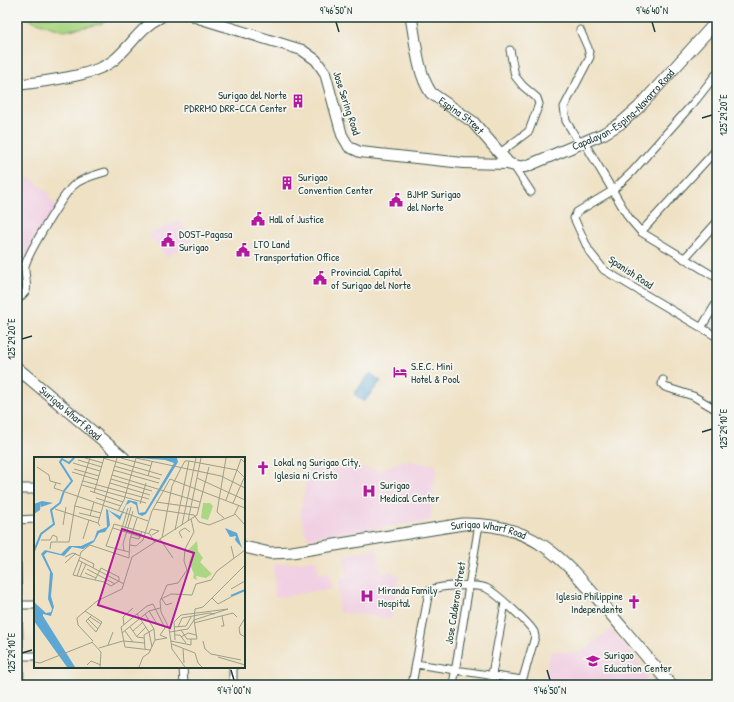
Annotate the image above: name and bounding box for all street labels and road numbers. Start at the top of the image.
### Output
street label: Capalayan-Espina-Navarro Road [570,65,678,153]
street label: Jose Sering Road [330,69,364,137]
street label: Espina Street [436,93,487,137]
street label: Spanish Road [606,252,657,292]
street label: Surigao Wharf Road [37,383,105,444]
street label: Surigao Wharf Road [450,517,529,543]
street label: Jose Calderon Street [442,561,468,645]

